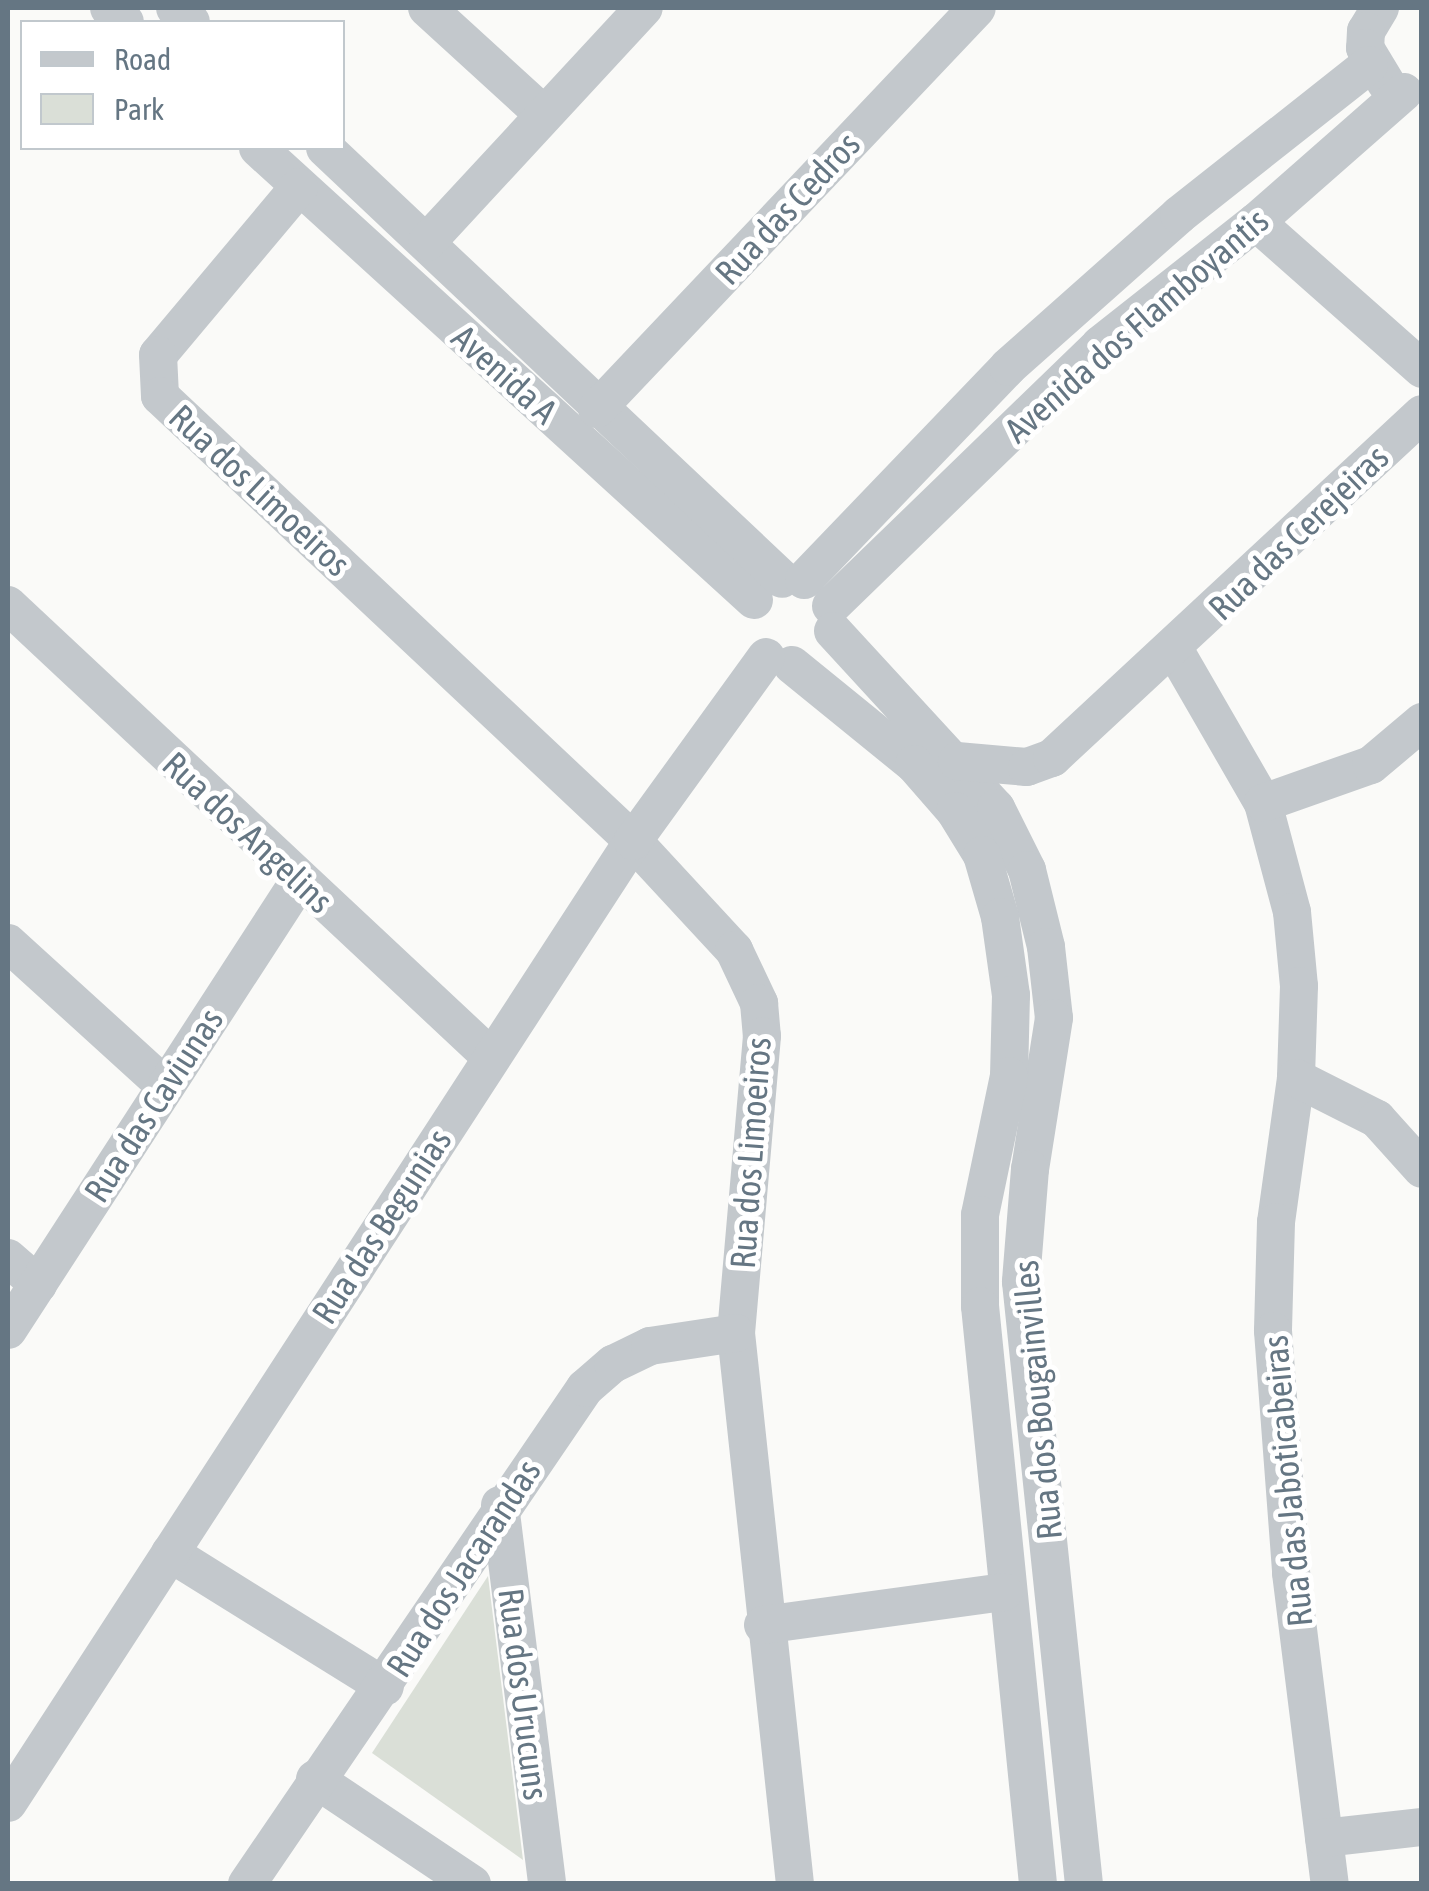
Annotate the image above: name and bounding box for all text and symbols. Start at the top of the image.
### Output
legend [20,20,345,150]
text: Road [114,42,171,76]
text: Park [114,92,164,126]
street label: Rua das Cedros [706,123,868,293]
street label: Avenida dos Flamboyantis [996,199,1276,451]
street label: Avenida A [444,316,566,432]
street label: Rua dos Limoeiros [161,396,359,584]
street label: Rua das Cerejeiras [1199,436,1397,628]
street label: Rua dos Angelins [154,743,342,921]
street label: Rua das Caviunas [75,1000,231,1210]
street label: Rua dos Limoeiros [721,1036,779,1270]
street label: Rua das Begunias [303,1121,459,1331]
street label: Rua dos Bougainvilles [1004,1259,1070,1541]
street label: Rua das Jaboticabeiras [1253,1334,1321,1628]
street label: Rua dos Jacarandas [377,1452,549,1684]
street label: Rua dos Urucuns [490,1586,558,1802]

